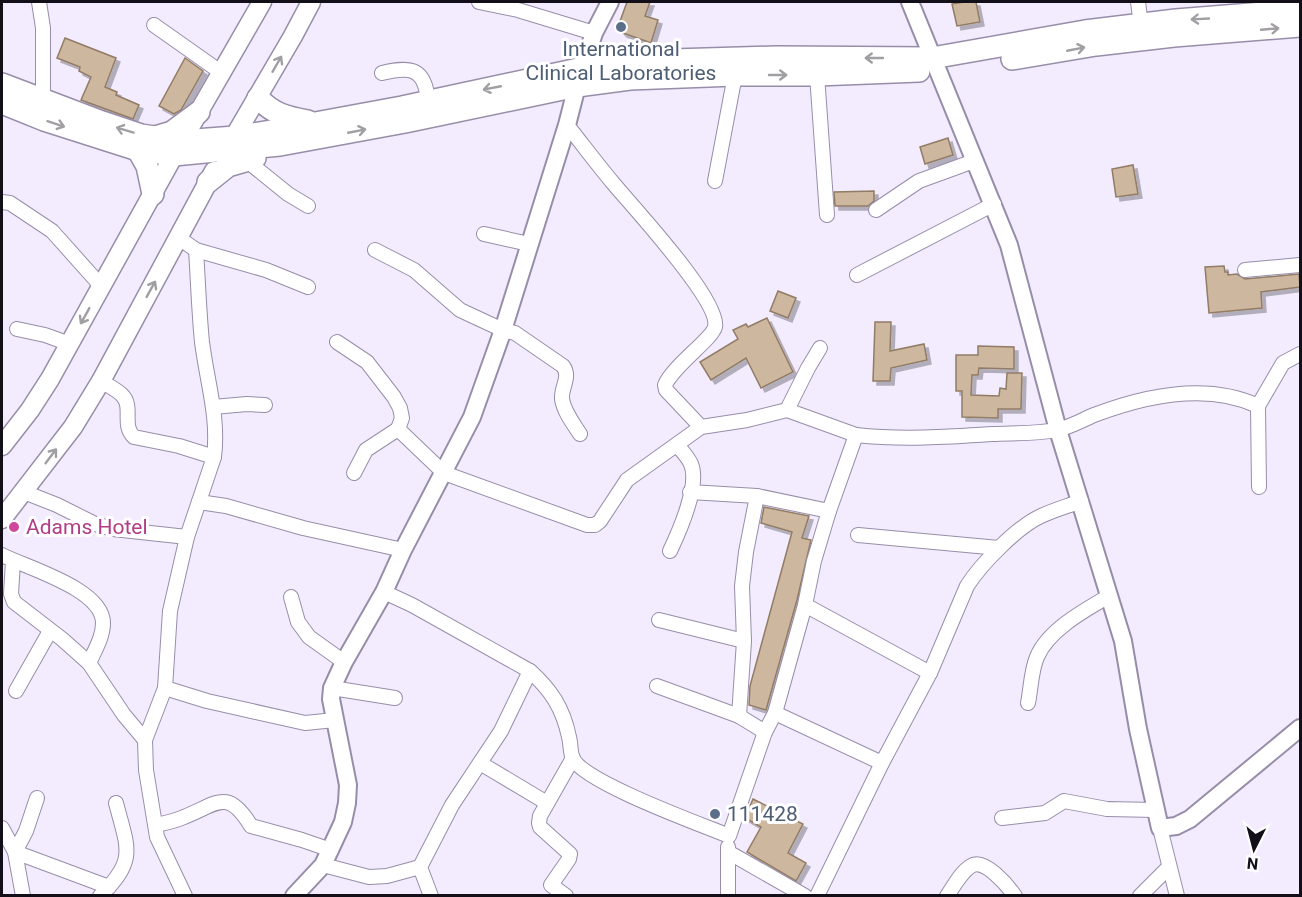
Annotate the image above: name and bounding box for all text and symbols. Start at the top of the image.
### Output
one-way arrow [1191,13,1211,24]
marker: International Clinical Laboratories [614,20,628,34]
one-way arrow [1259,23,1279,34]
place label: International Clinical Laboratories [526,37,716,85]
one-way arrow [1066,43,1085,54]
one-way arrow [864,52,884,63]
one-way arrow [272,56,283,74]
one-way arrow [767,69,787,81]
one-way arrow [483,83,503,94]
one-way arrow [46,119,65,130]
one-way arrow [116,123,135,134]
one-way arrow [347,125,366,136]
one-way arrow [146,281,157,299]
one-way arrow [79,307,91,324]
one-way arrow [44,449,57,465]
place label: Adams Hotel [26,515,148,539]
marker: Adams Hotel [7,520,21,534]
place label: 111428 [727,802,798,826]
marker: 111428 [708,807,722,821]
north arrow [1224,819,1284,879]
text: N [1246,853,1259,873]

